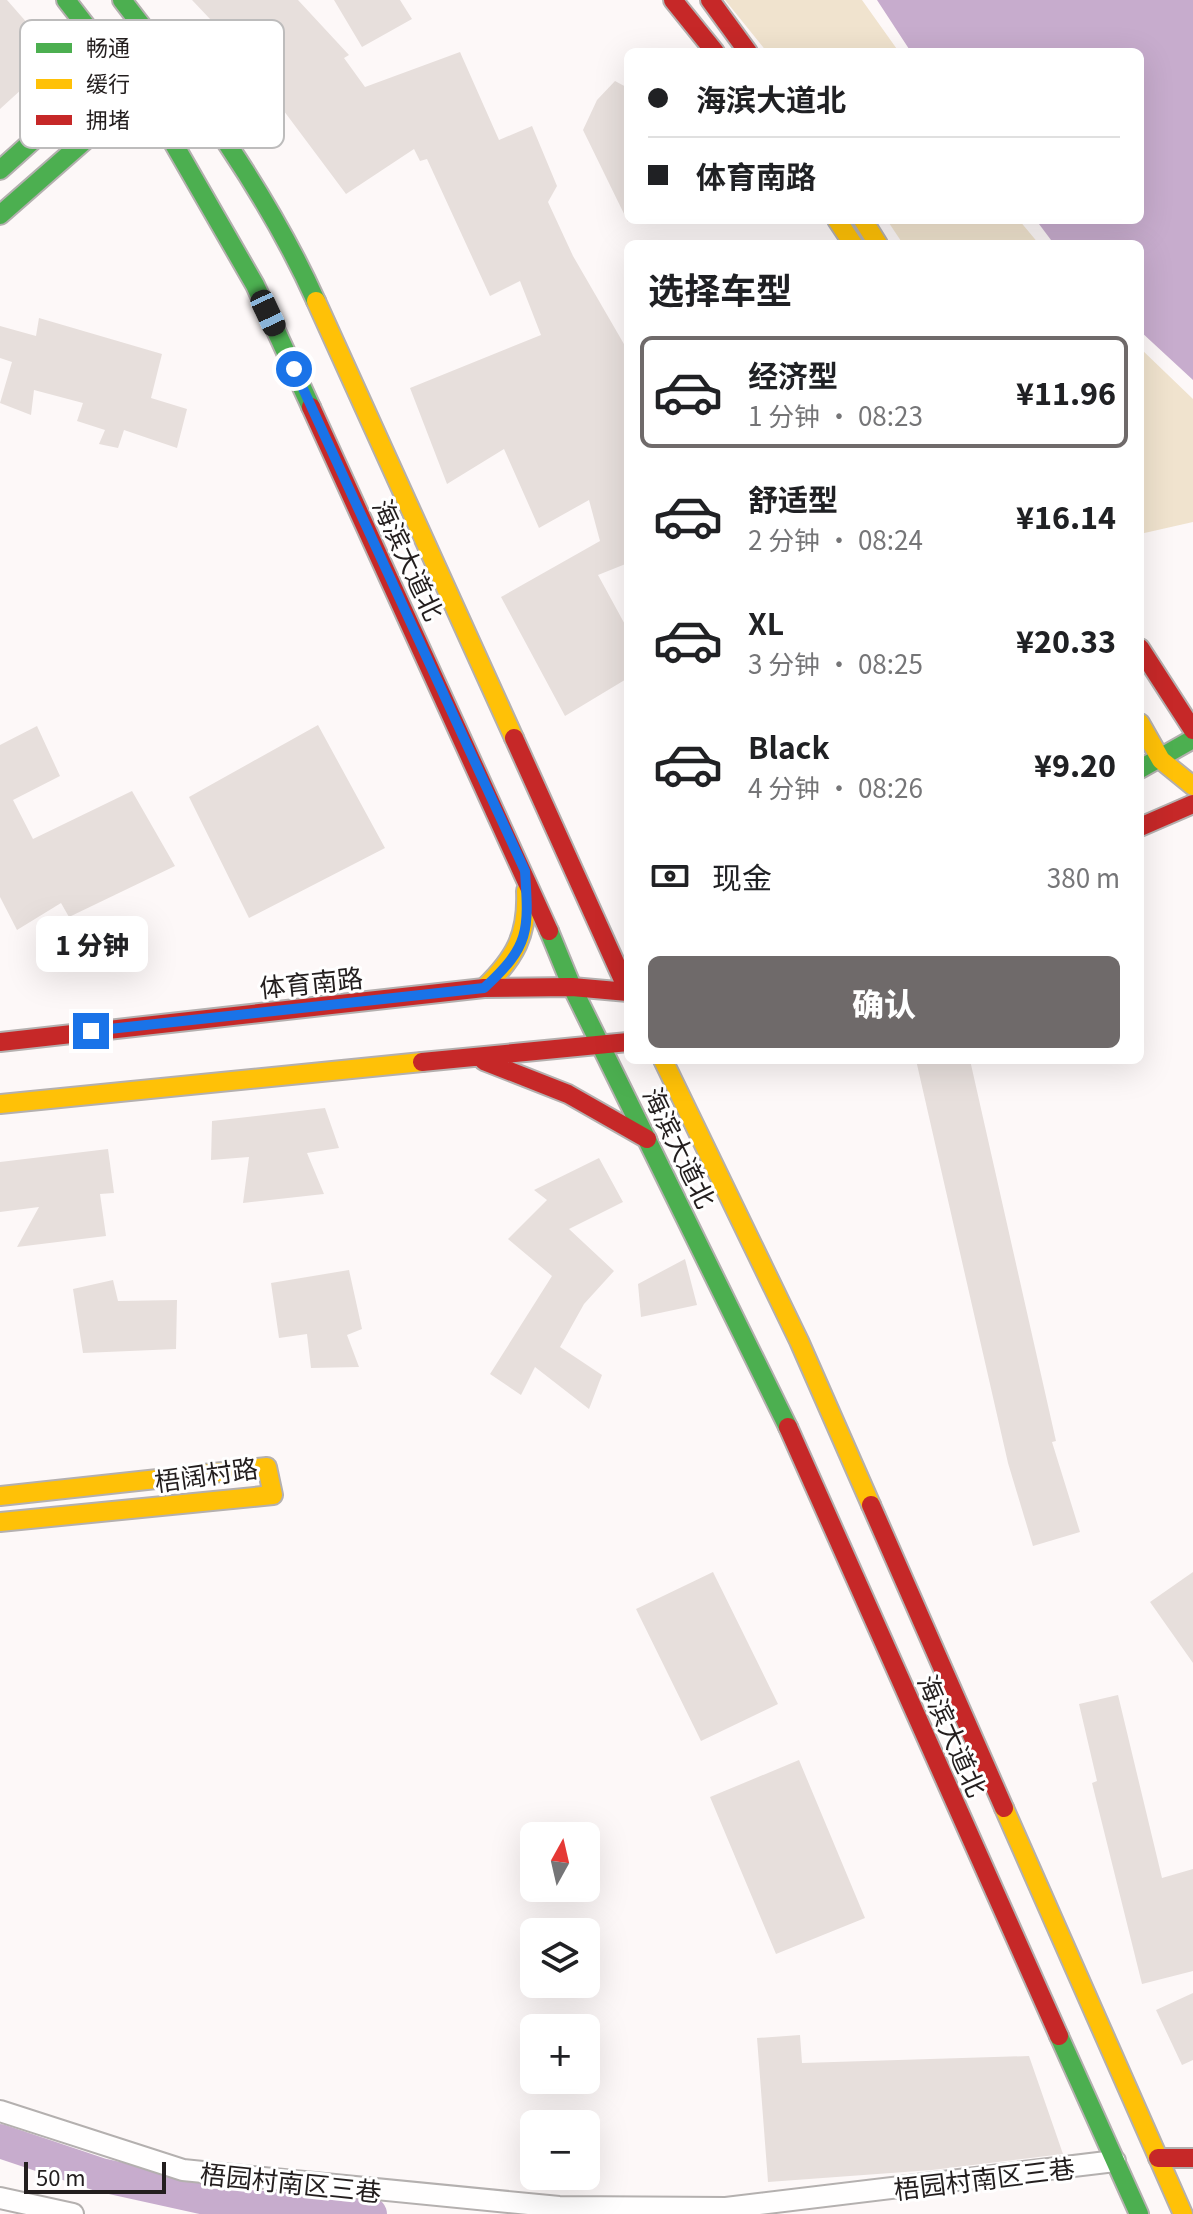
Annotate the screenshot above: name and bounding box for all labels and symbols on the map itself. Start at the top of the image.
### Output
legend [20,20,284,148]
text: 畅通 [86,30,130,62]
text: 缓行 [86,66,130,98]
text: 拥堵 [86,102,130,134]
car [247,286,289,340]
route start [276,351,312,387]
street label: 海滨大道北 [366,492,454,626]
callout: 1 分钟 [35,915,147,971]
street label: 体育南路 [257,957,365,1005]
route end [73,1013,109,1049]
street label: 海滨大道北 [636,1080,726,1214]
street label: 梧阔村路 [152,1447,260,1499]
street label: 海滨大道北 [911,1668,997,1802]
north arrow [520,1822,600,1902]
street label: 梧园村南区三巷 [891,2148,1077,2206]
street label: 梧园村南区三巷 [199,2153,383,2209]
scale bar [24,2158,166,2194]

